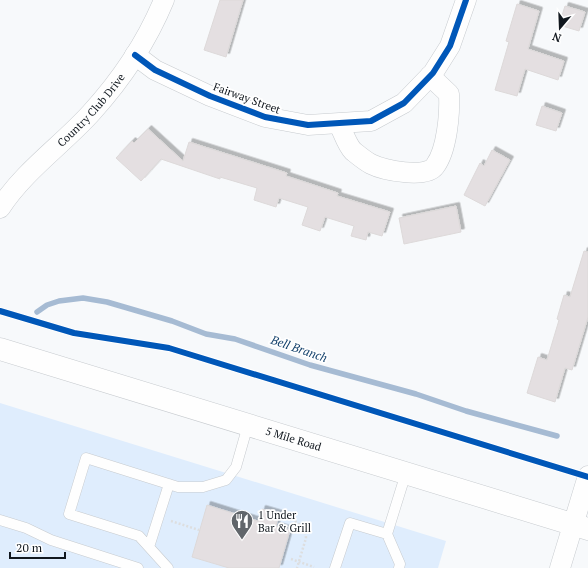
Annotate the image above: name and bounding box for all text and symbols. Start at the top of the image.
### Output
north arrow [540,8,580,48]
text: N [550,29,563,45]
street label: Country Club Drive [54,70,128,150]
street label: Fairway Street [212,79,282,117]
water label: Bell Branch [268,332,329,365]
street label: 5 Mile Road [264,424,323,454]
restaurant icon: 1 Under Bar & Grill [229,508,255,541]
place label: 1 Under Bar & Grill [258,508,311,535]
scale bar [10,534,65,560]
text: 20 m [16,540,43,555]

